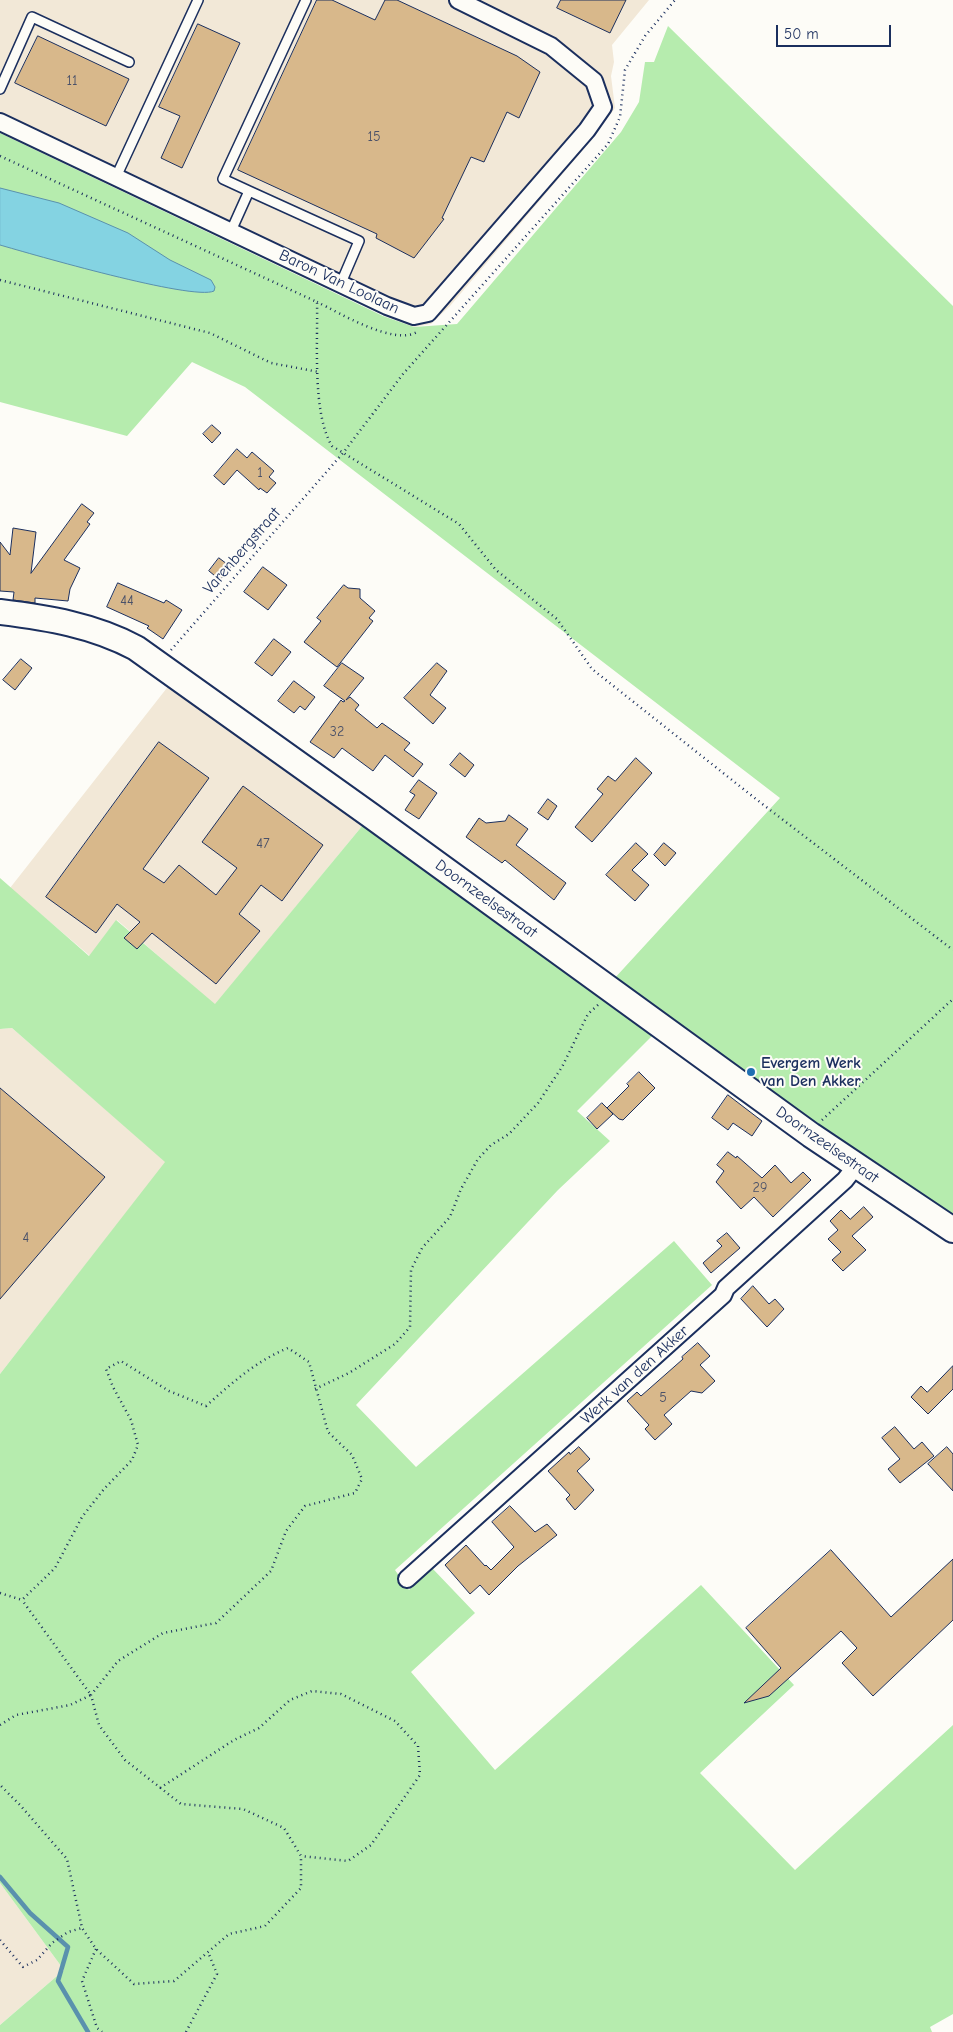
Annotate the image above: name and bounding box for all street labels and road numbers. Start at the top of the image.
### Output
street label: Baron Van Loolaan [276,246,402,318]
street label: Varenbergstraat [199,504,285,598]
street label: Doornzeelsestraat [431,856,541,942]
street label: Doornzeelsestraat [772,1102,882,1188]
street label: Werk van den Akker [577,1322,693,1428]

